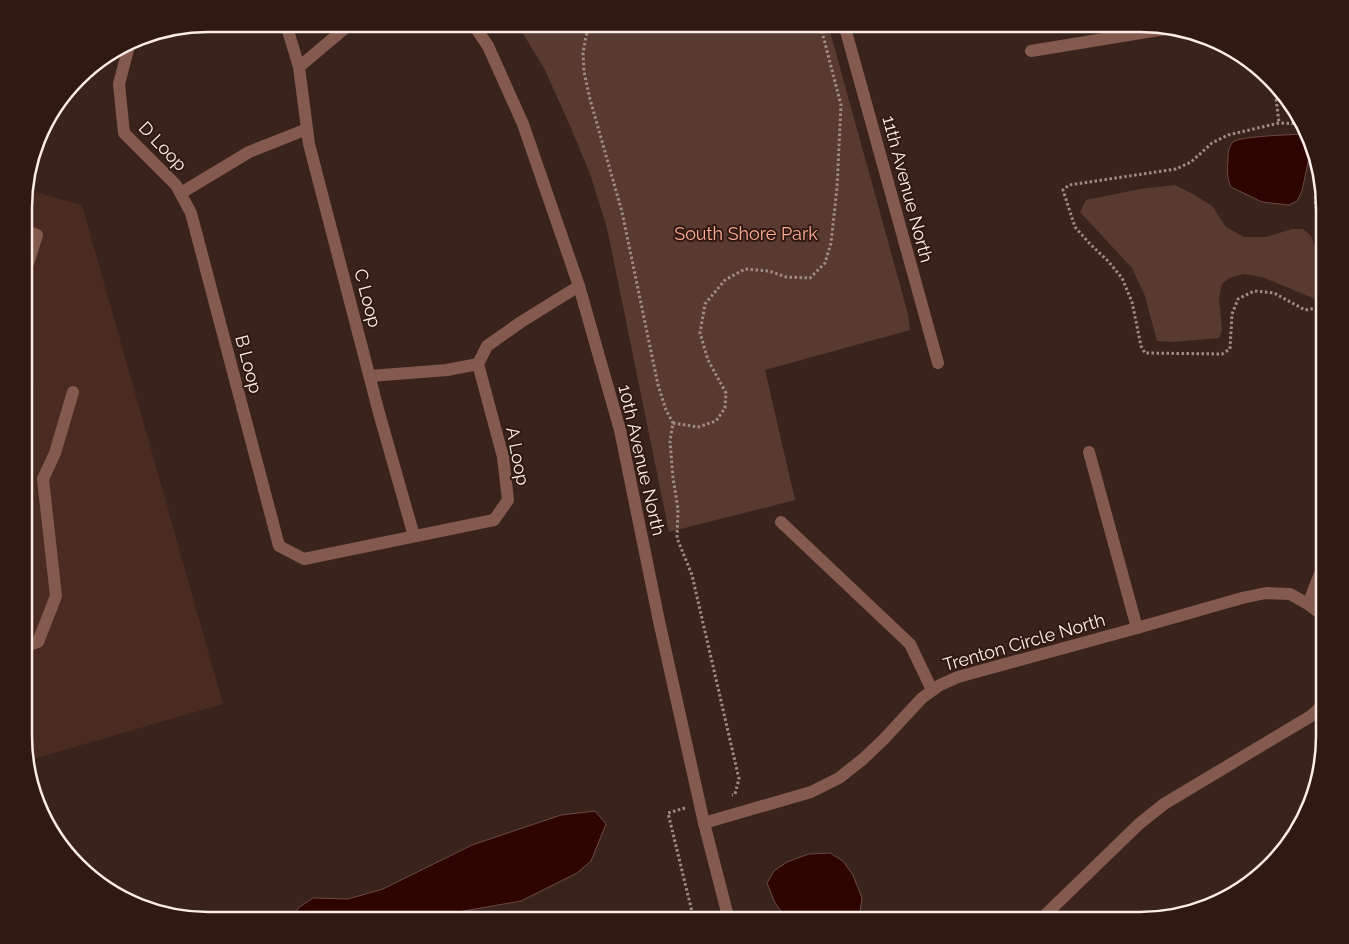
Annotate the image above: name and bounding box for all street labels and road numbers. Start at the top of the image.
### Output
street label: 11th Avenue North [878,113,938,265]
street label: D Loop [135,117,191,175]
street label: C Loop [350,266,386,330]
street label: B Loop [231,333,267,395]
street label: 10th Avenue North [614,382,670,538]
street label: A Loop [502,425,534,487]
street label: Trenton Circle North [941,609,1107,675]

